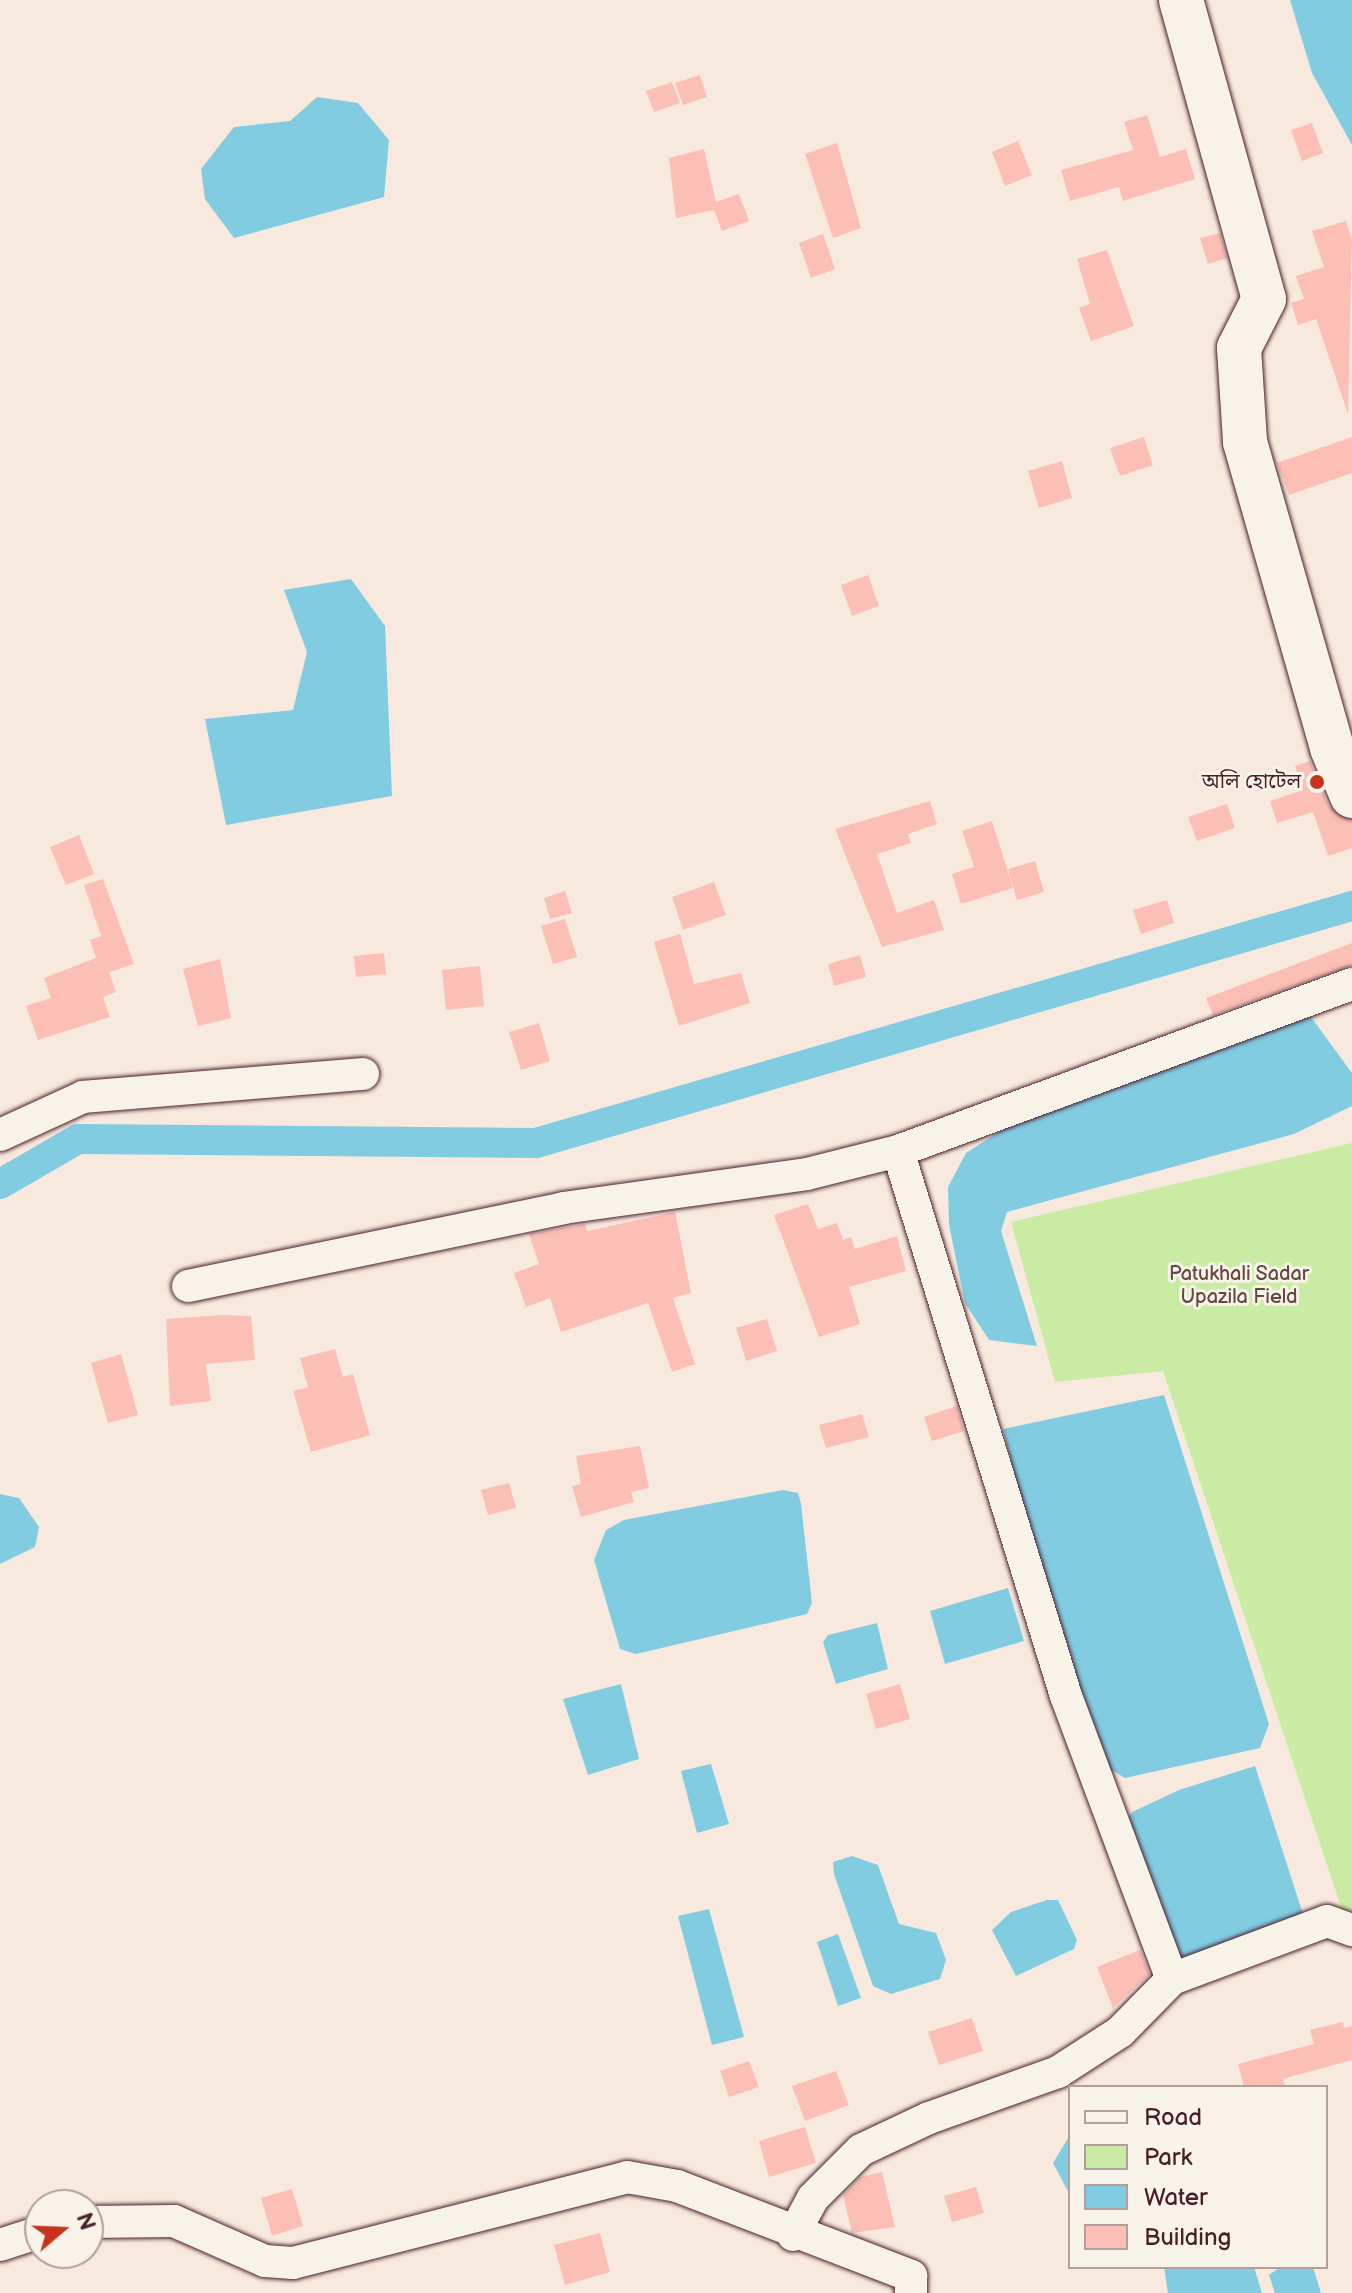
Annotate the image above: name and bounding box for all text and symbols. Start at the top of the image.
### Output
place label: অলি হোটেল [1202,770,1301,794]
marker: অলি হোটেল [1308,773,1326,791]
park label: Patukhali Sadar Upazila Field [1169,1262,1309,1309]
legend [1068,2085,1328,2269]
text: Road [1144,2103,1202,2132]
text: Park [1144,2143,1192,2172]
text: Water [1144,2183,1208,2212]
north arrow [24,2189,104,2269]
text: N [70,2209,101,2234]
text: Building [1144,2223,1231,2252]

